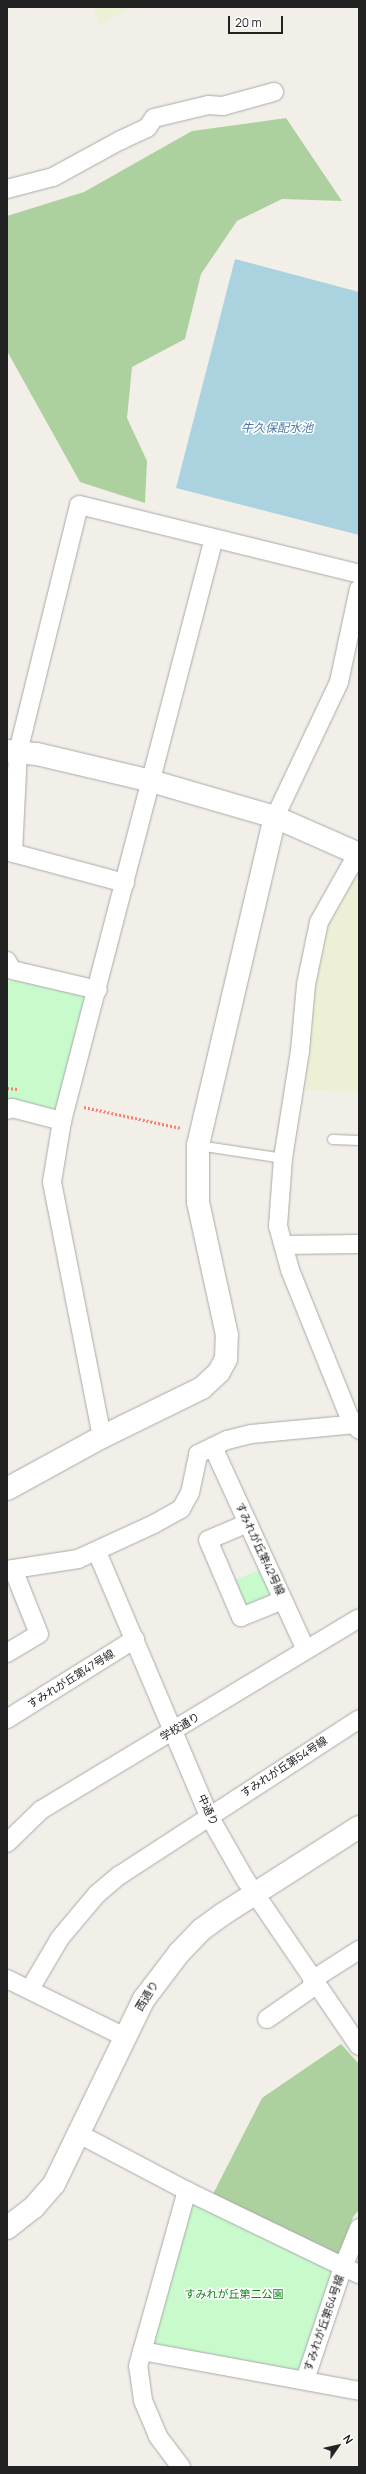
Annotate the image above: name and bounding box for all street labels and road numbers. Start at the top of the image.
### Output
street label: すみれが丘第42号線 [233,1501,287,1597]
street label: すみれが丘第47号線 [25,1647,117,1711]
street label: 学校通り [158,1710,202,1744]
street label: すみれが丘第54号線 [238,1734,330,1800]
street label: 中通り [195,1792,221,1828]
street label: 西通り [133,1978,161,2014]
street label: すみれが丘第64号線 [301,2273,347,2373]

